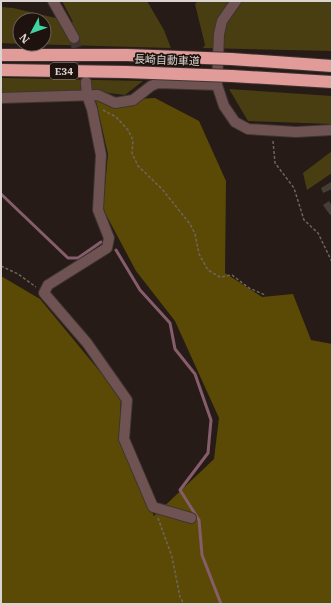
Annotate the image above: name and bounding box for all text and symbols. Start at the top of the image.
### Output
north arrow [12,12,52,52]
text: N [16,30,33,46]
street label: 長崎自動車道 [134,52,200,68]
road number: E34 [50,63,78,79]

